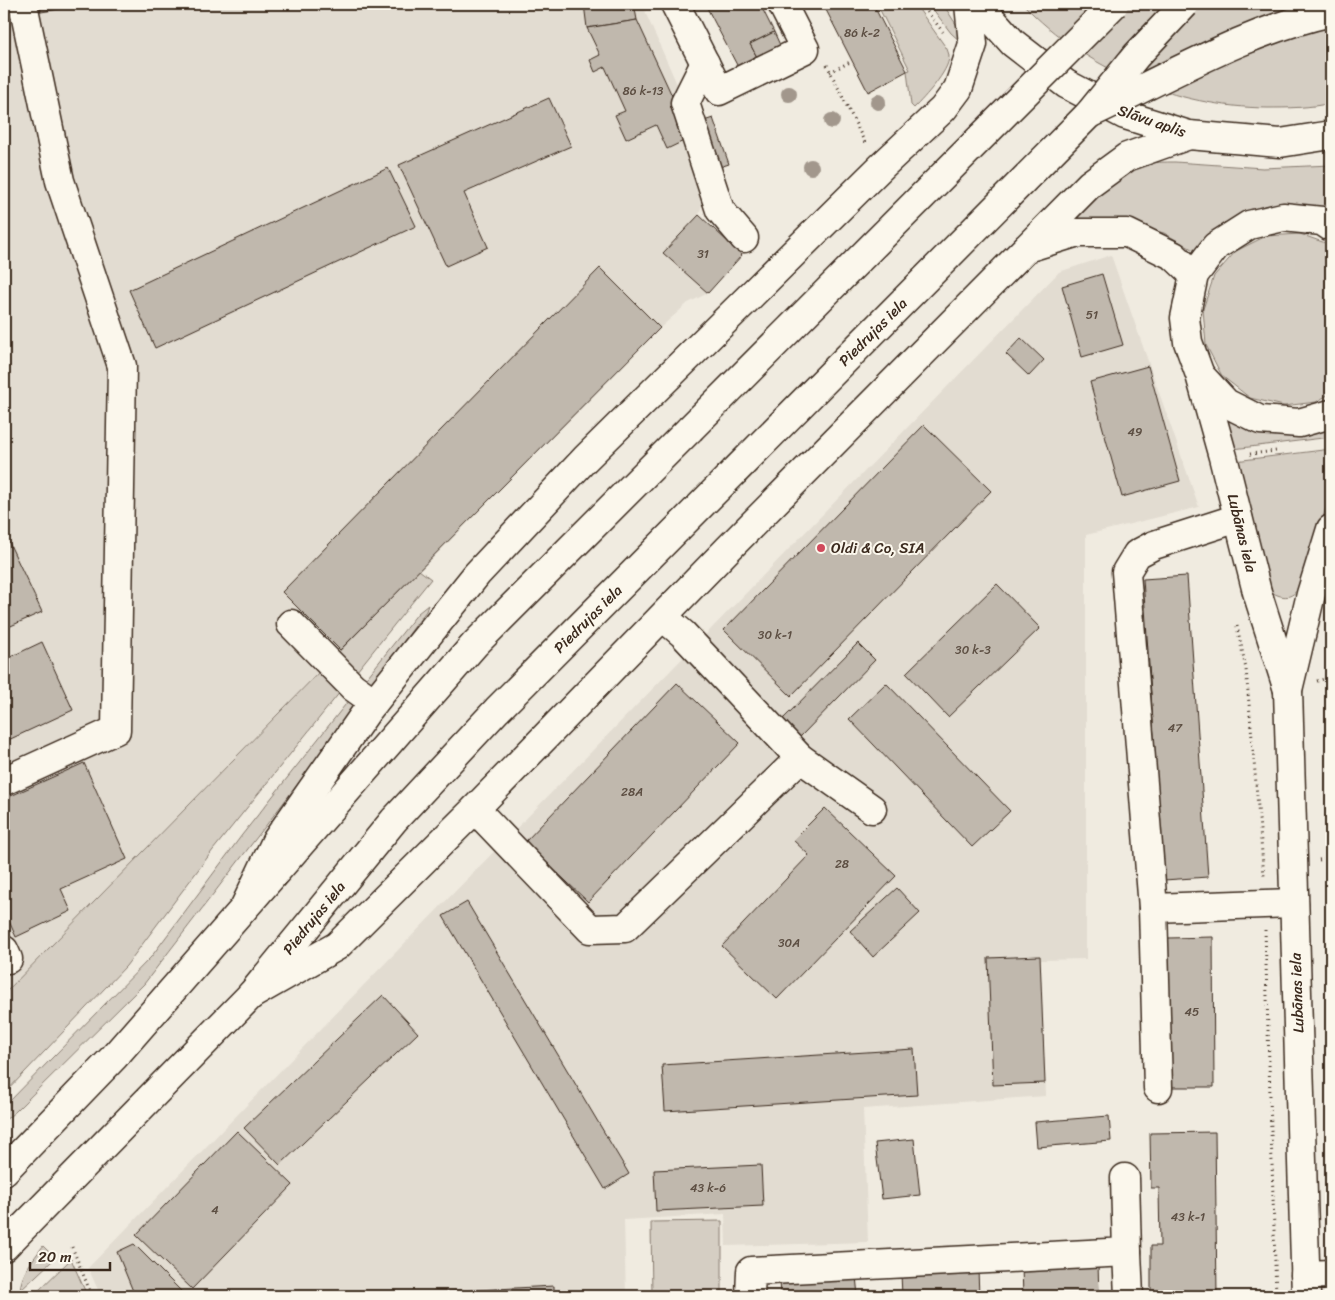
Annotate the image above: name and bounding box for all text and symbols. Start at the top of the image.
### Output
house number: 86 k-2 [844,22,880,44]
house number: 86 k-13 [623,80,664,102]
street label: Slāvu aplis [1114,97,1190,145]
house number: 31 [697,243,709,265]
street label: Piedrujas iela [832,291,914,373]
house number: 51 [1086,304,1098,326]
house number: 49 [1128,421,1142,443]
street label: Lubānas iela [1220,491,1264,575]
place label: Oldi & Co, SIA [831,535,924,561]
marker: Oldi & Co, SIA [815,542,827,554]
street label: Piedrujas iela [547,578,629,660]
house number: 30 k-1 [758,624,792,646]
house number: 30 k-3 [955,639,991,661]
house number: 47 [1168,717,1183,739]
house number: 28A [621,781,643,803]
house number: 28 [835,853,849,875]
street label: Piedrujas iela [276,875,352,961]
house number: 30A [778,932,800,954]
street label: Lubānas iela [1283,952,1311,1033]
house number: 45 [1185,1001,1199,1023]
house number: 43 k-6 [690,1177,726,1199]
house number: 4 [211,1199,219,1221]
house number: 43 k-1 [1171,1206,1205,1228]
scale bar [30,1240,110,1272]
text: 20 m [38,1244,72,1270]

